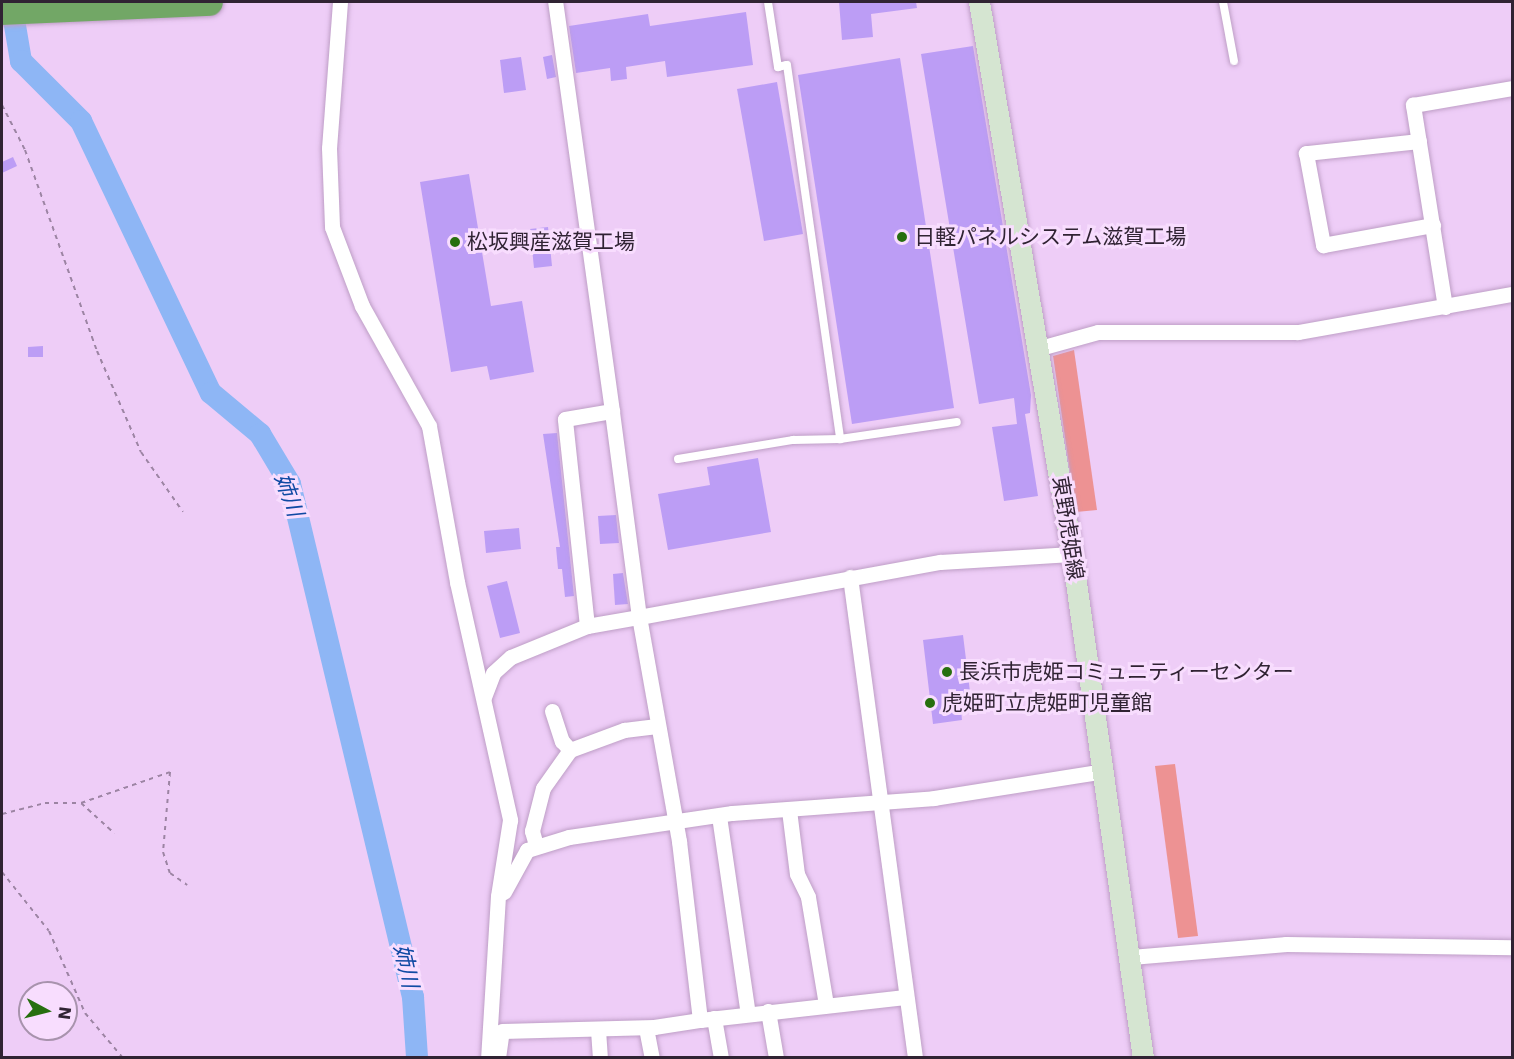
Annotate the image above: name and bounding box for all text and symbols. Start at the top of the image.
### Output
place label: 日軽パネルシステム滋賀工場 [914,224,1187,250]
place label: 松坂興産滋賀工場 [467,229,635,255]
marker: 日軽パネルシステム滋賀工場 [895,230,909,244]
marker: 松坂興産滋賀工場 [448,235,462,249]
water label: 姉川 [269,470,309,520]
street label: 東野虎姫線 [1047,474,1089,582]
place label: 長浜市虎姫コミュニティーセンター [959,659,1295,685]
marker: 長浜市虎姫コミュニティーセンター [940,665,954,679]
place label: 虎姫町立虎姫町児童館 [942,690,1152,716]
marker: 虎姫町立虎姫町児童館 [923,696,937,710]
water label: 姉川 [388,942,424,990]
north arrow [18,981,78,1041]
text: N [54,1005,75,1021]

